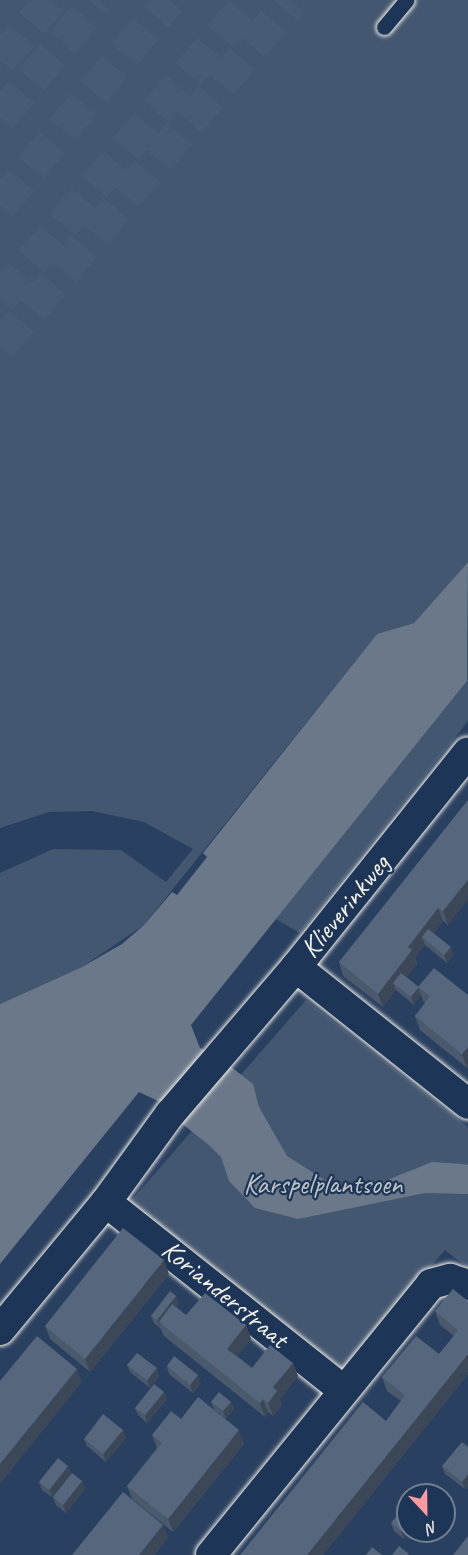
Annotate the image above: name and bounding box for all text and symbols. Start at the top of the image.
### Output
street label: Klieverinkweg [293,848,397,964]
park label: Karspelplantsoen [244,1167,402,1201]
street label: Korianderstraat [155,1233,295,1355]
north arrow [396,1483,456,1543]
text: N [424,1517,440,1539]

